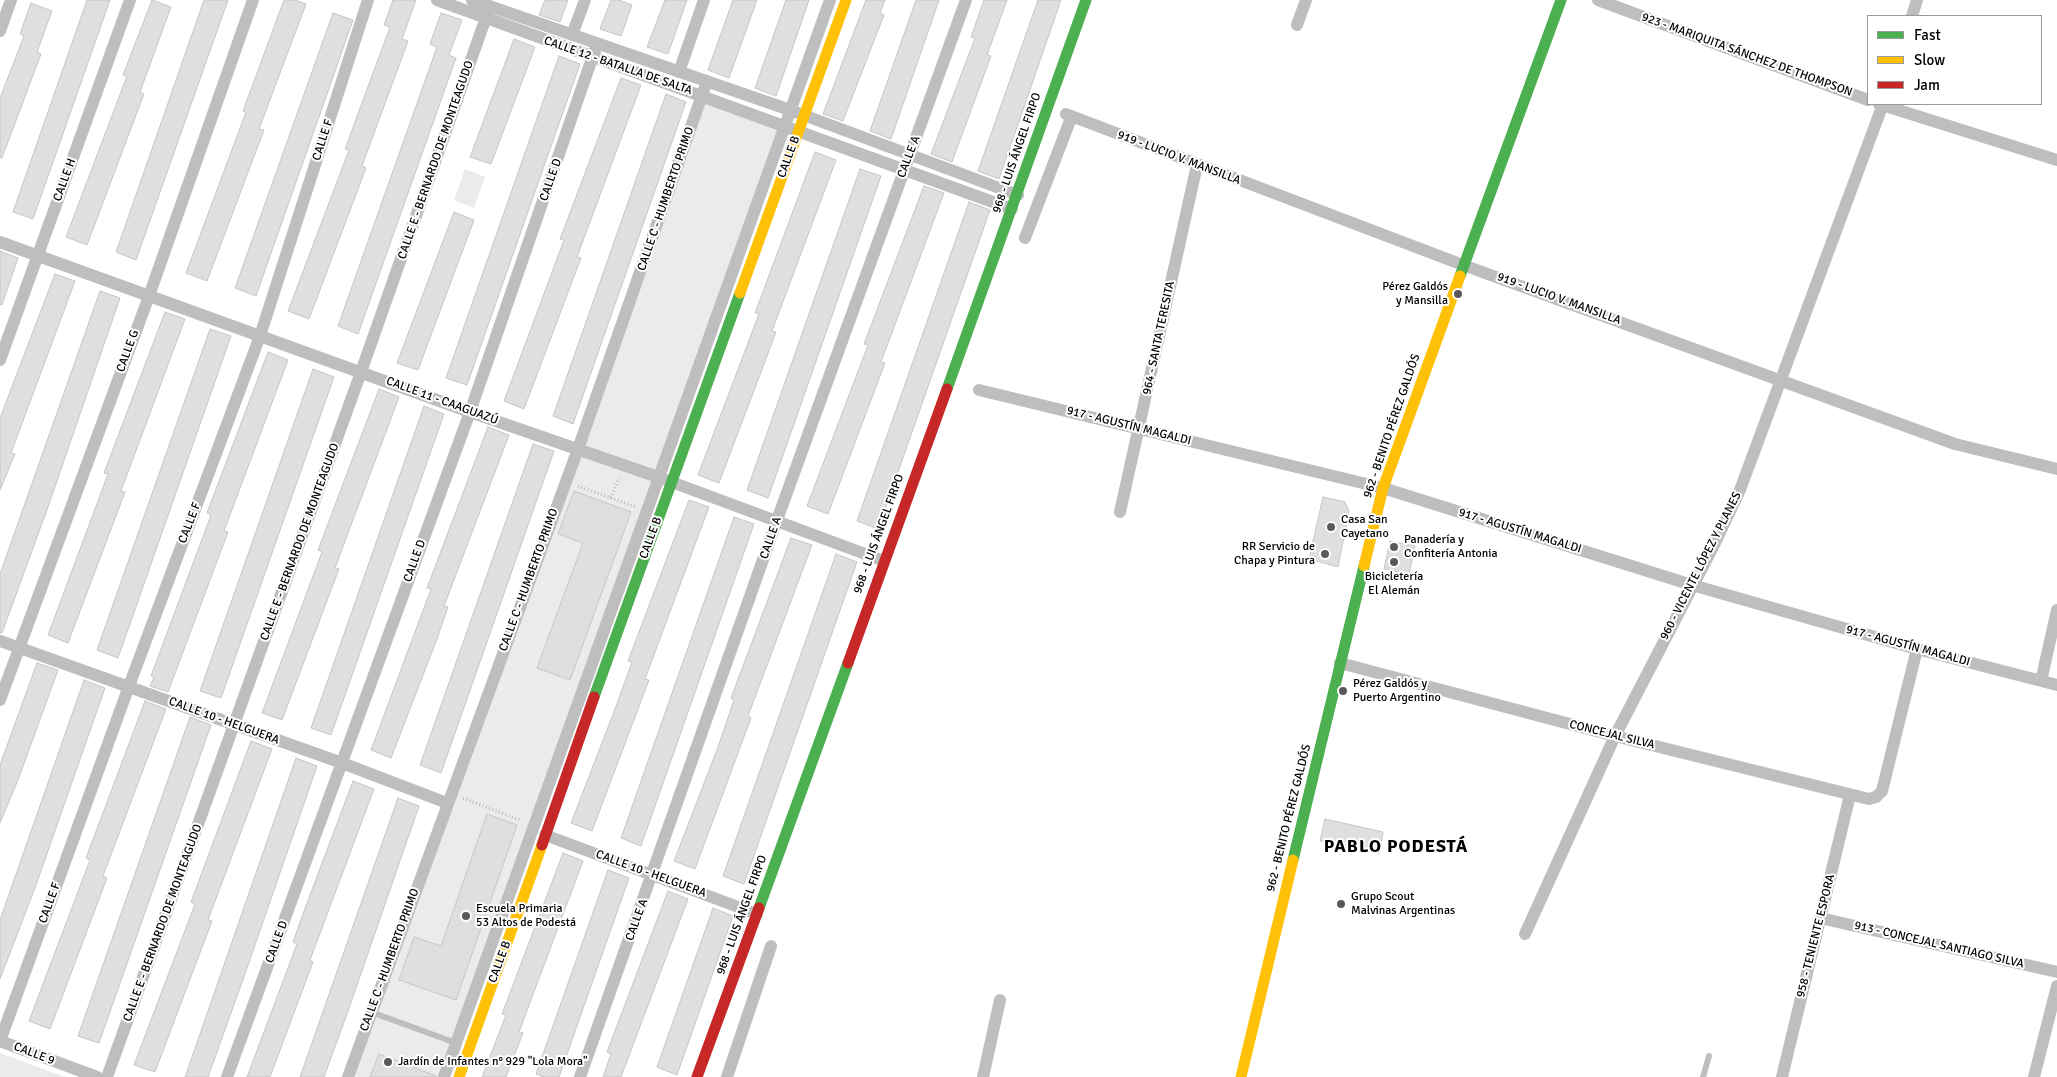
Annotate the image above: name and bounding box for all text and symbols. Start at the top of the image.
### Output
street label: 923 - MARIQUITA SÁNCHEZ DE THOMPSON [1640,10,1854,100]
legend [1867,15,2042,105]
text: Fast [1914,26,1941,44]
street label: CALLE 12 - BATALLA DE SALTA [542,34,694,98]
text: Slow [1914,51,1945,69]
street label: CALLE E - BERNARDO DE MONTEAGUDO [395,59,477,261]
text: Jam [1914,76,1940,94]
street label: 968 - LUIS ÁNGEL FIRPO [990,91,1044,215]
street label: CALLE F [310,118,336,162]
street label: CALLE C - HUMBERTO PRIMO [635,125,697,273]
street label: 919 - LUCIO V. MANSILLA [1115,128,1243,188]
street label: CALLE B [775,134,803,180]
street label: CALLE A [894,134,924,180]
street label: CALLE H [51,157,79,203]
street label: CALLE D [537,157,565,203]
street label: 919 - LUCIO V. MANSILLA [1495,270,1623,328]
street label: 964 - SANTA TERESITA [1140,280,1178,396]
place label: Pérez Galdós y Mansilla [1382,280,1448,308]
marker: Pérez Galdós y Mansilla [1452,288,1464,300]
street label: CALLE G [114,328,142,374]
street label: 962 - BENITO PÉREZ GALDÓS [1361,352,1423,500]
street label: CALLE 11 - CAAGUAZÚ [384,374,500,428]
street label: 917 - AGUSTÍN MAGALDI [1065,404,1193,448]
street label: CALLE E - BERNARDO DE MONTEAGUDO [257,441,343,643]
street label: 968 - LUIS ÁNGEL FIRPO [851,472,907,596]
street label: 960 - VICENTE LÓPEZ Y PLANES [1657,490,1745,642]
street label: CALLE F [176,501,204,545]
street label: 917 - AGUSTÍN MAGALDI [1457,505,1583,557]
street label: CALLE C - HUMBERTO PRIMO [496,507,562,653]
place label: Casa San Cayetano [1341,513,1389,541]
street label: CALLE B [637,515,665,561]
street label: CALLE A [757,515,785,561]
marker: Casa San Cayetano [1325,521,1337,533]
place label: Panadería y Confitería Antonia [1404,533,1498,561]
street label: CALLE D [401,538,429,584]
place label: RR Servicio de Chapa y Pintura [1234,540,1315,568]
marker: Panadería y Confitería Antonia [1388,541,1400,553]
marker: RR Servicio de Chapa y Pintura [1319,548,1331,560]
marker: Bicicletería El Alemán [1388,556,1400,568]
place label: Bicicletería El Alemán [1365,570,1423,598]
street label: 917 - AGUSTÍN MAGALDI [1844,623,1972,669]
place label: Pérez Galdós y Puerto Argentino [1353,677,1441,705]
marker: Pérez Galdós y Puerto Argentino [1337,685,1349,697]
street label: CALLE 10 - HELGUERA [167,694,281,748]
street label: CONCEJAL SILVA [1568,717,1656,753]
street label: 962 - BENITO PÉREZ GALDÓS [1264,743,1314,893]
street label: CALLE E - BERNARDO DE MONTEAGUDO [120,822,206,1024]
district label: PABLO PODESTÁ [1322,836,1470,858]
street label: CALLE 10 - HELGUERA [594,847,708,901]
street label: 968 - LUIS ÁNGEL FIRPO [714,853,770,977]
street label: 958 - TENIENTE ESPORA [1794,873,1838,999]
street label: CALLE F [36,881,64,925]
street label: CALLE C - HUMBERTO PRIMO [357,887,423,1033]
place label: Grupo Scout Malvinas Argentinas [1351,890,1455,918]
street label: CALLE A [623,897,651,943]
marker: Grupo Scout Malvinas Argentinas [1335,898,1347,910]
place label: Escuela Primaria 53 Altos de Podestá [476,902,576,930]
marker: Escuela Primaria 53 Altos de Podestá [460,910,472,922]
street label: 913 - CONCEJAL SANTIAGO SILVA [1853,918,2025,972]
street label: CALLE D [263,919,291,965]
street label: CALLE B [486,939,514,985]
street label: CALLE 9 [11,1040,57,1068]
place label: Jardín de Infantes n° 929 "Lola Mora" [398,1055,588,1069]
marker: Jardín de Infantes n° 929 "Lola Mora" [382,1056,394,1068]

